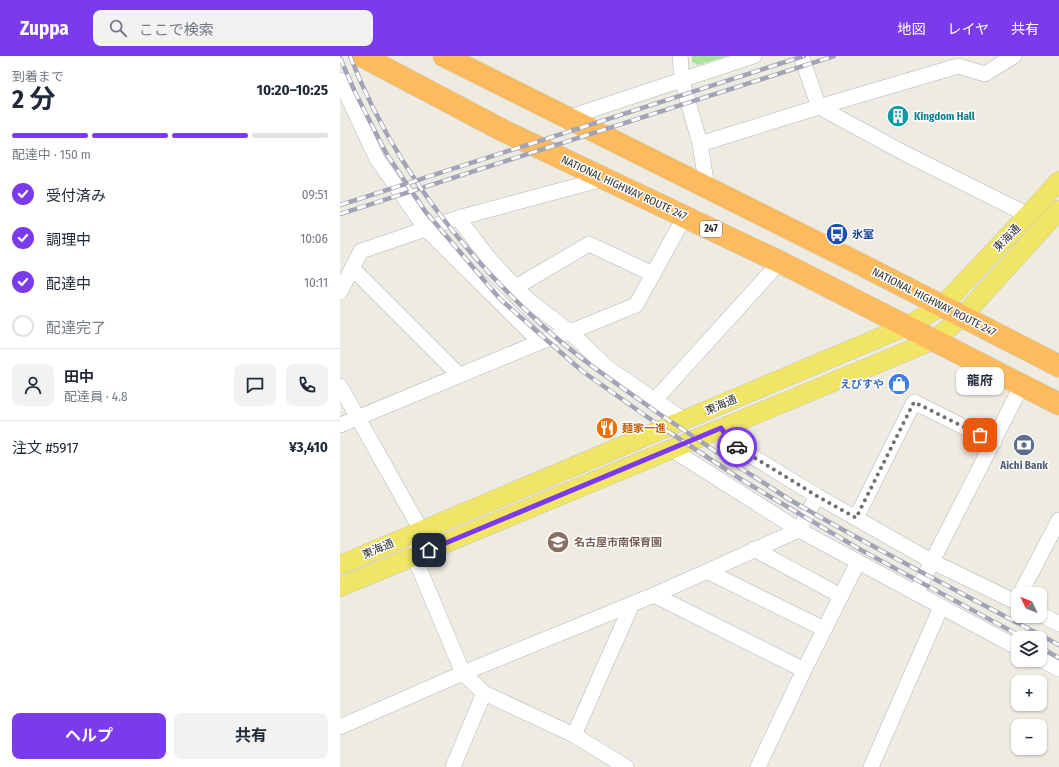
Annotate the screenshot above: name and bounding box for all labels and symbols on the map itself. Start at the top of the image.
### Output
building icon: Kingdom Hall [885,103,911,129]
place label: Kingdom Hall [914,110,976,123]
street label: NATIONAL HIGHWAY ROUTE 247 [559,153,689,223]
road number: 247 [700,221,722,237]
bus stop icon: 氷室 [824,221,850,247]
street label: 東海通 [991,222,1023,254]
place label: 氷室 [852,228,874,241]
street label: NATIONAL HIGHWAY ROUTE 247 [870,265,999,339]
callout: 龍府 [956,367,1004,395]
shop icon: えびすや [886,371,912,397]
place label: えびすや [840,378,884,391]
street label: 東海通 [703,393,739,417]
restaurant icon: 麺家一進 [594,415,620,441]
pin [963,418,997,452]
place label: 麺家一進 [621,422,666,435]
courier [717,427,757,467]
bank icon: Aichi Bank [1011,432,1037,458]
place label: Aichi Bank [999,459,1048,472]
school or university icon: 名古屋市南保育園 [545,529,571,555]
pin [412,533,446,567]
place label: 名古屋市南保育園 [574,536,662,549]
street label: 東海通 [360,537,396,561]
north arrow [1011,587,1047,623]

